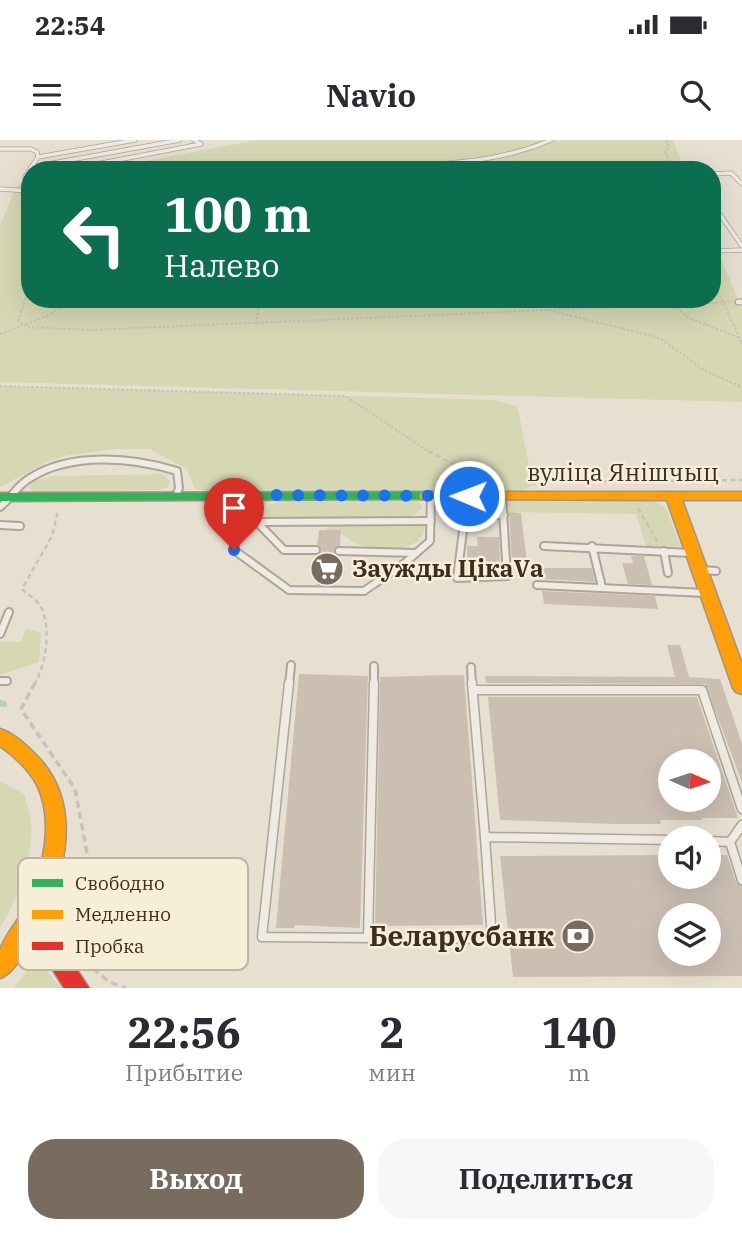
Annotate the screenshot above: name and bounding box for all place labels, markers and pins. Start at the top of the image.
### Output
pin [204,478,264,550]
supermarket icon: Заужды ЦікаVа [308,550,346,588]
place label: Заужды ЦікаVа [352,552,544,584]
place label: Беларусбанк [369,917,554,954]
bank icon: Беларусбанк [559,917,597,955]

